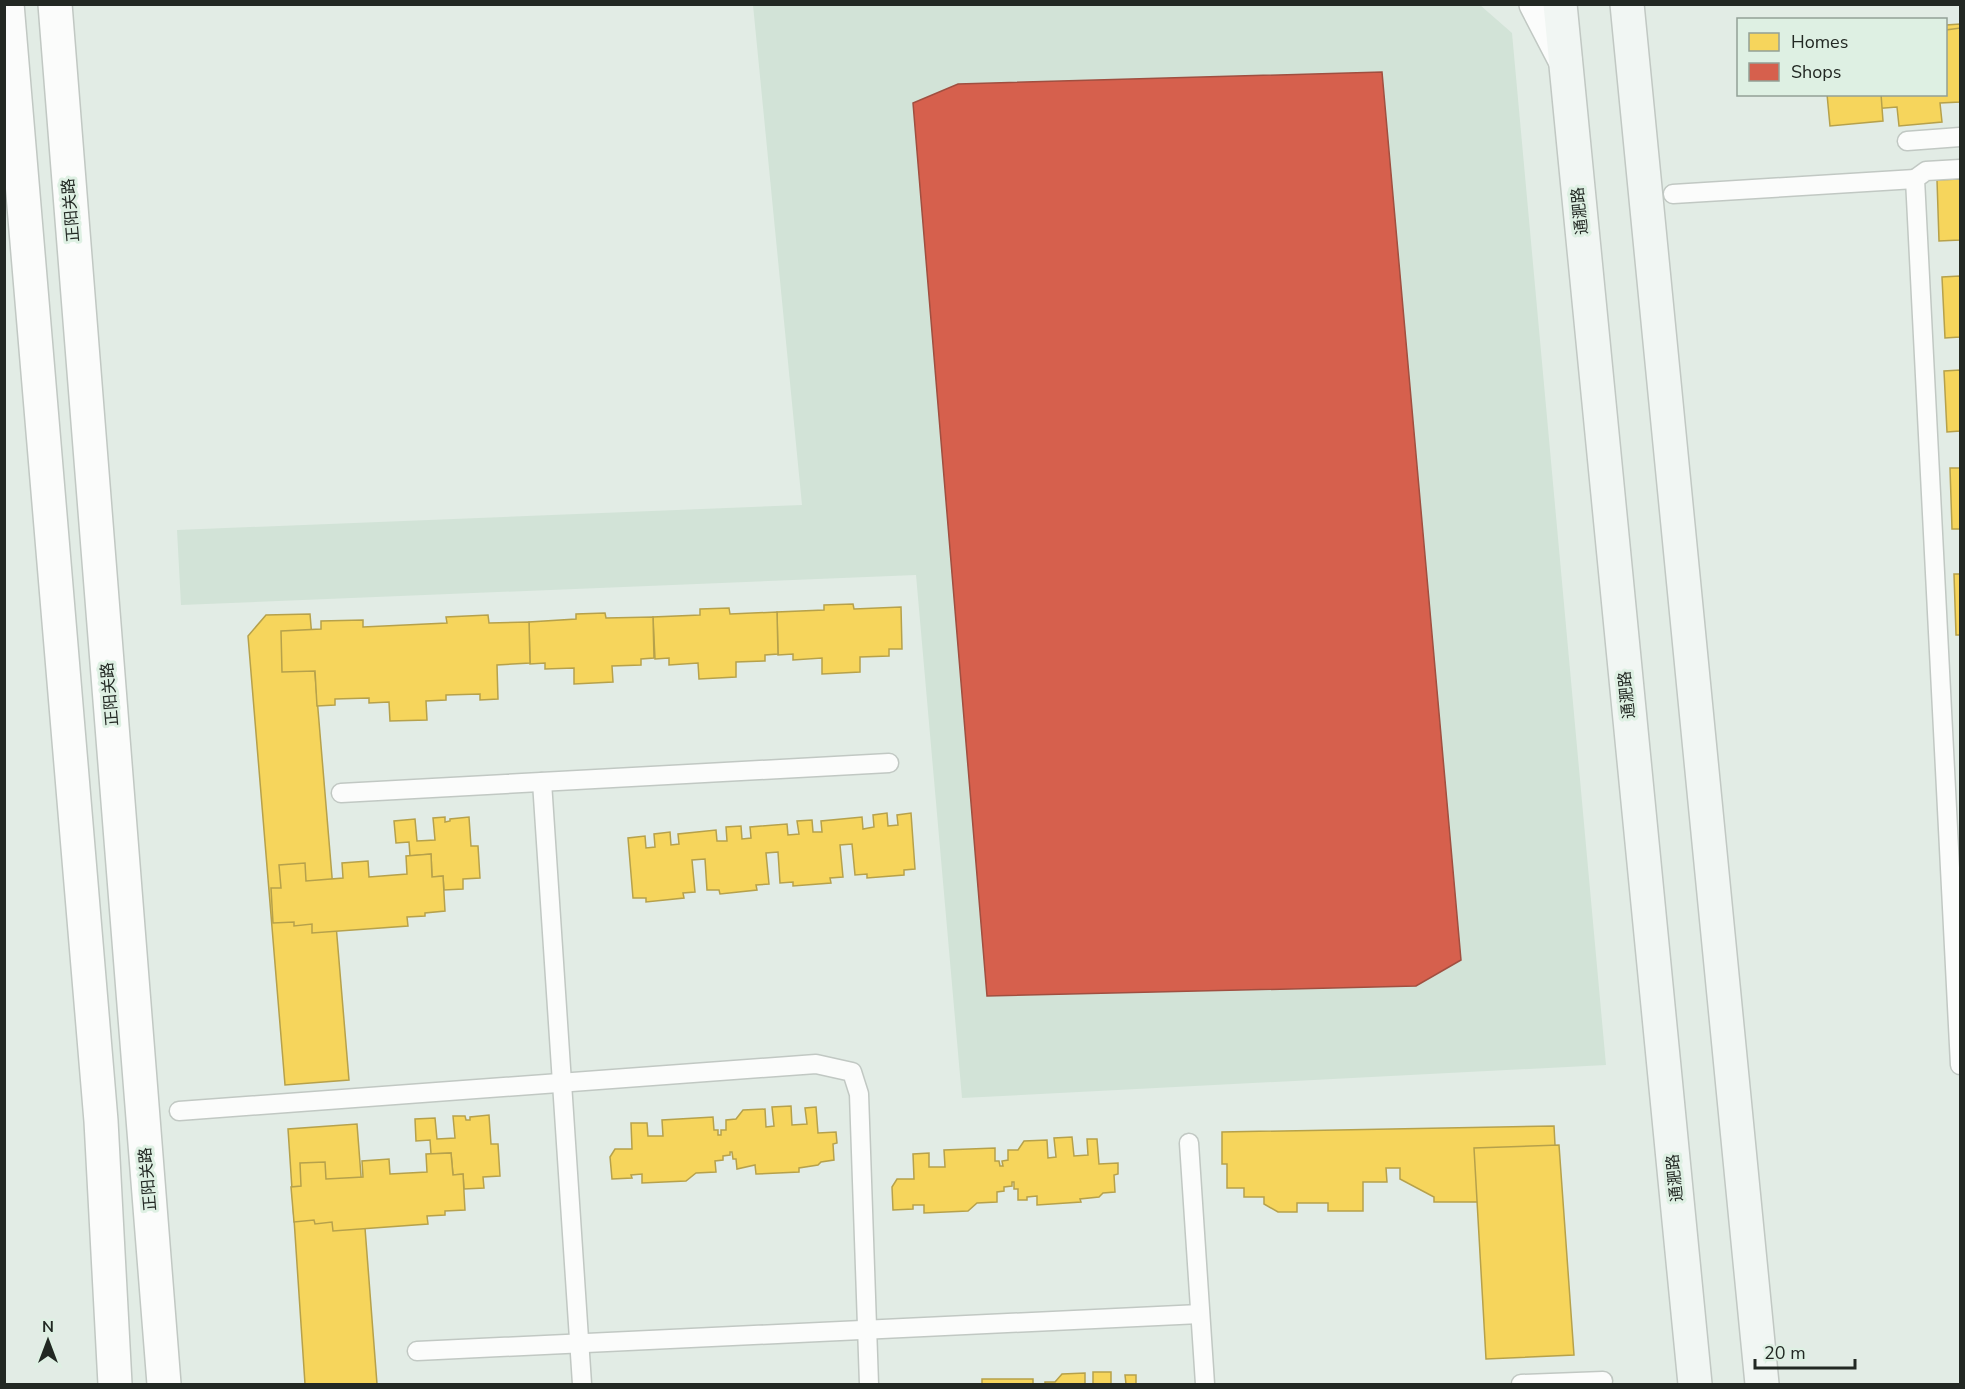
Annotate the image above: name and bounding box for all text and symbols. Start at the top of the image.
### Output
legend [1737,18,1947,96]
text: Homes [1791,30,1848,54]
text: Shops [1791,60,1841,84]
street label: 正阳关路 [57,177,85,243]
street label: 通淝路 [1567,186,1593,236]
street label: 正阳关路 [96,661,124,727]
street label: 通淝路 [1614,670,1640,720]
street label: 正阳关路 [134,1146,162,1212]
street label: 通淝路 [1662,1153,1688,1203]
north arrow [18,1311,78,1371]
text: N [42,1316,54,1338]
scale bar [1755,1332,1856,1370]
text: 20 m [1764,1341,1806,1365]

